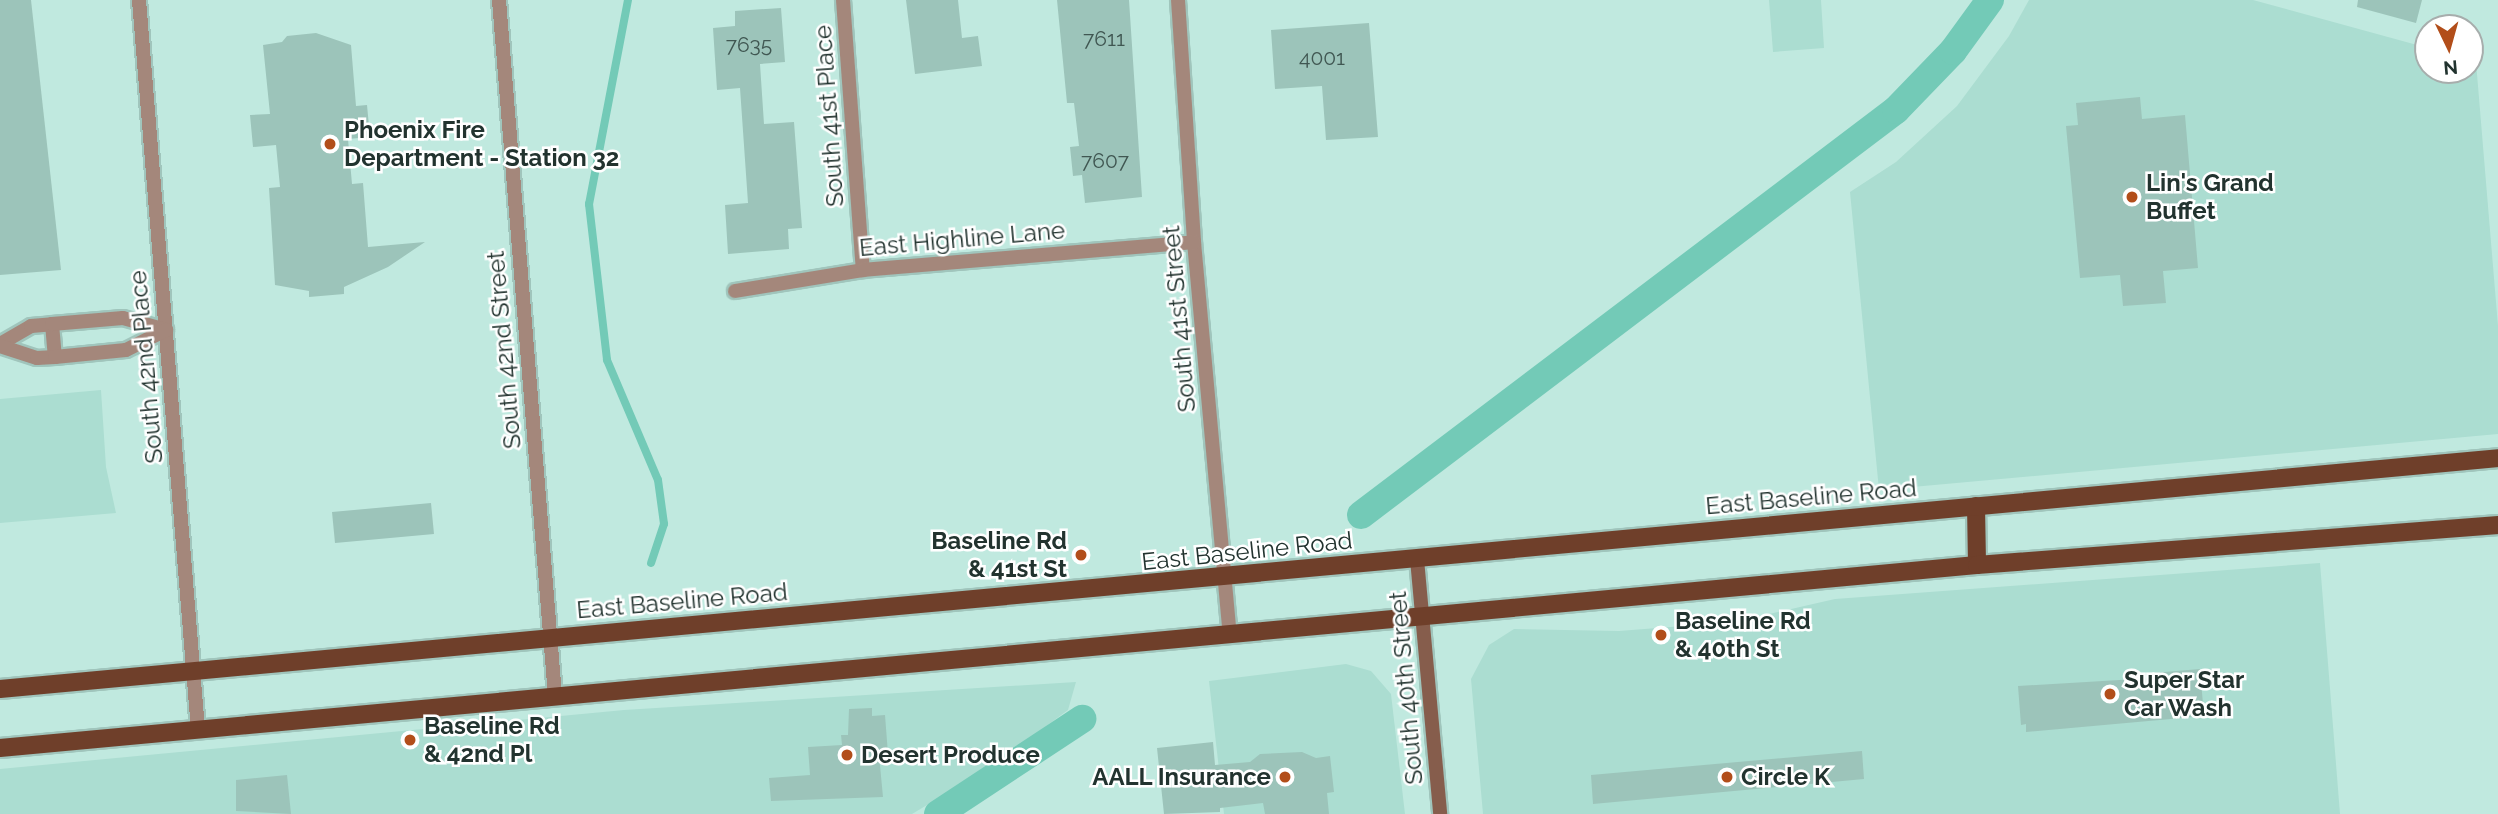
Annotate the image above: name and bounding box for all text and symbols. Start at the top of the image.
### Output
north arrow [2414,14,2484,84]
street label: South 41st Place [808,24,850,208]
house number: 7611 [1083,26,1125,52]
house number: 7635 [726,32,772,58]
house number: 4001 [1299,45,1345,71]
text: N [2442,56,2459,80]
place label: Phoenix Fire Department - Station 32 [344,116,619,172]
marker: Phoenix Fire Department - Station 32 [322,136,338,152]
house number: 7607 [1081,148,1129,174]
place label: Lin's Grand Buffet [2146,169,2274,225]
marker: Lin's Grand Buffet [2124,189,2140,205]
street label: East Highline Lane [858,216,1066,262]
street label: South 41st Street [1157,225,1201,413]
street label: South 42nd Street [481,250,527,450]
street label: South 42nd Place [123,269,169,465]
street label: East Baseline Road [1704,473,1918,521]
street label: East Baseline Road [1140,526,1354,576]
place label: Baseline Rd & 41st St [931,527,1067,583]
marker: Baseline Rd & 41st St [1073,547,1089,563]
street label: East Baseline Road [575,577,789,625]
street label: South 40th Street [1383,590,1429,786]
place label: Baseline Rd & 40th St [1675,607,1811,663]
marker: Baseline Rd & 40th St [1653,627,1669,643]
place label: Super Star Car Wash [2124,666,2245,722]
marker: Super Star Car Wash [2102,686,2118,702]
place label: Baseline Rd & 42nd Pl [424,712,560,768]
marker: Baseline Rd & 42nd Pl [402,732,418,748]
place label: Desert Produce [861,741,1040,769]
marker: Desert Produce [839,747,855,763]
place label: AALL Insurance [1092,763,1271,791]
place label: Circle K [1741,763,1830,791]
marker: AALL Insurance [1277,769,1293,785]
marker: Circle K [1719,769,1735,785]

